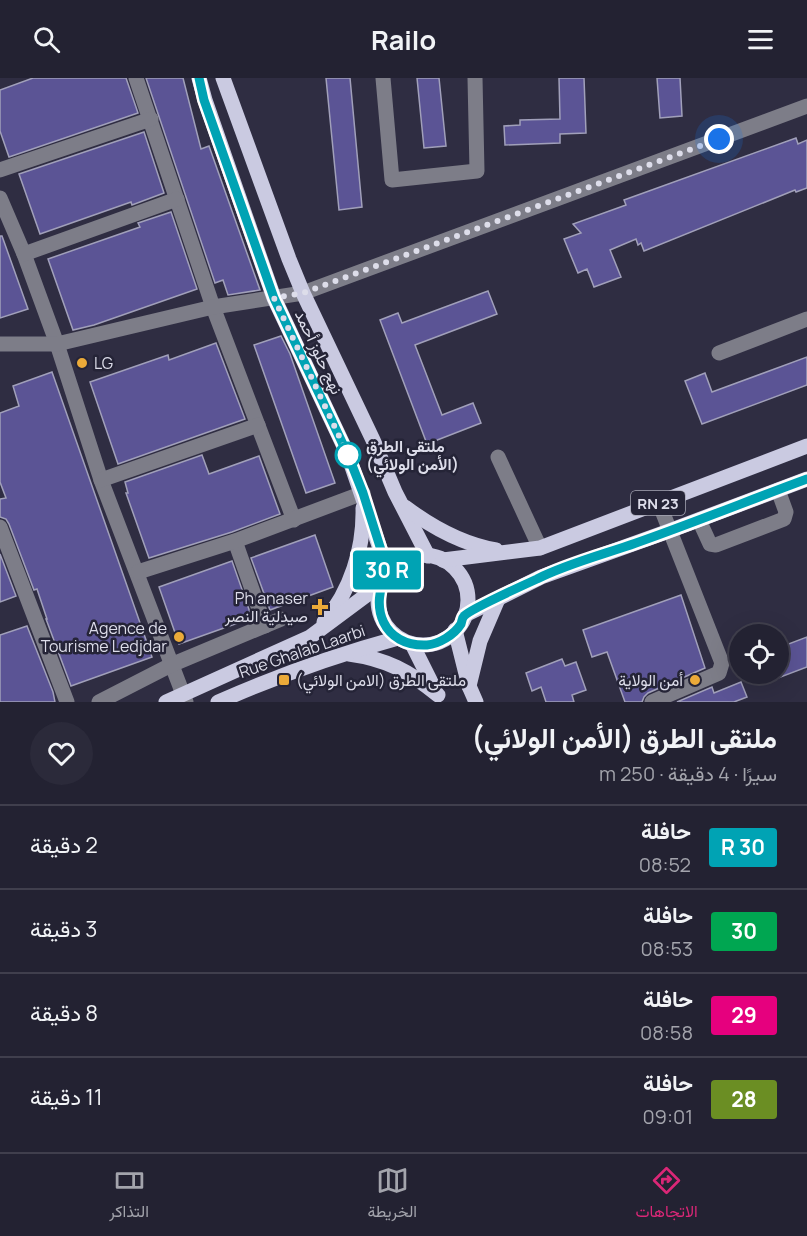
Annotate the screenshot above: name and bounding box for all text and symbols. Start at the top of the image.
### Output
text: Railo [371,21,436,58]
icon: search [30,23,63,56]
icon: menu [744,23,777,56]
your location [704,124,734,154]
street label: نهج حلوز أحمد [289,306,348,398]
place label: LG [94,352,113,374]
marker: LG [75,356,89,370]
place label: ملتقى الطرق (الأمن الولائي) [366,435,459,478]
marker: ملتقى الطرق (الأمن الولائي) [335,442,361,468]
road number: RN 23 [631,491,685,515]
line badge: 30 R [345,550,429,590]
text: 30 R [365,556,409,584]
place label: Ph anaser صيدلية النصر [224,587,308,627]
marker: Ph anaser صيدلية النصر [313,600,327,614]
place label: Agence de Tourisme Ledjdar [41,617,167,657]
street label: Rue Ghalab Laarbi [236,619,368,683]
map controls [729,624,789,684]
button: locate [729,624,789,684]
marker: Agence de Tourisme Ledjdar [172,630,186,644]
place label: ملتقى الطرق (الامن الولائي) [296,669,466,694]
place label: أمن الولاية [618,669,683,691]
marker: ملتقى الطرق (الامن الولائي) [277,673,291,687]
marker: أمن الولاية [688,673,702,687]
text: ملتقى الطرق (الأمن الولائي) [471,718,777,756]
button: heart [30,722,93,785]
text: سيرًا · 4 دقيقة · 250 m [599,760,777,787]
text: حافلة [641,816,691,846]
text: 2 دقيقة [30,830,98,860]
text: 30 R [721,833,765,861]
text: 08:52 [639,851,691,878]
text: حافلة [643,900,693,930]
text: 3 دقيقة [30,914,98,944]
text: 30 [731,917,757,945]
text: 08:53 [641,935,693,962]
text: حافلة [643,984,693,1014]
text: 8 دقيقة [30,998,98,1028]
text: 29 [731,1001,757,1029]
text: 08:58 [640,1019,693,1046]
text: حافلة [643,1068,693,1098]
text: 11 دقيقة [30,1082,103,1112]
text: 28 [731,1085,757,1113]
text: 09:01 [642,1103,693,1130]
tab: التذاكر [109,1164,149,1226]
tab: الخريطة [368,1164,417,1226]
tab: الاتجاهات [636,1164,698,1226]

